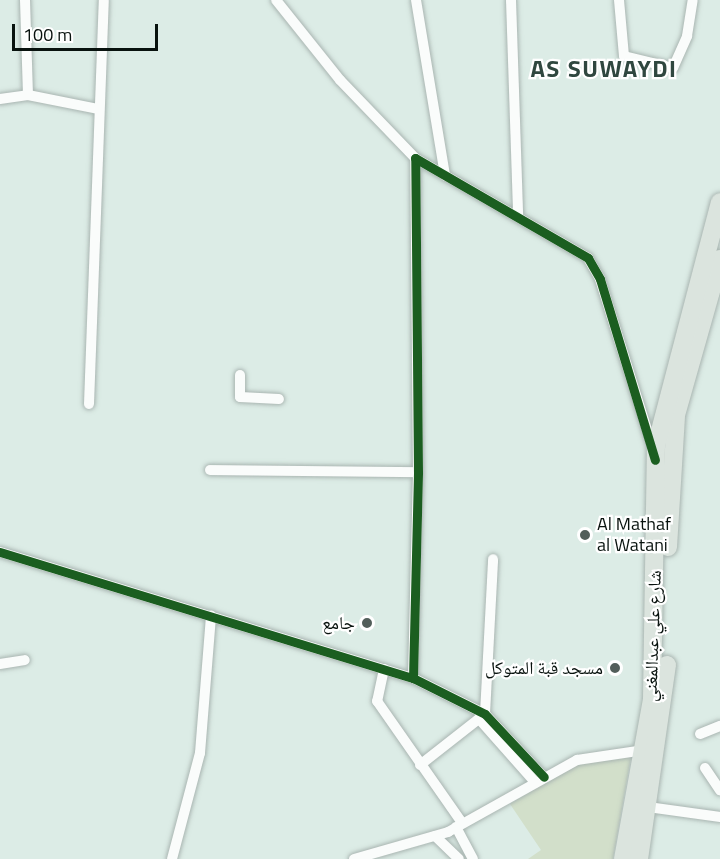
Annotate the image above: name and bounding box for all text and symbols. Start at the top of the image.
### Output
scale bar [15,12,160,50]
text: 100 m [23,21,72,48]
district label: AS SUWAYDI [531,55,677,83]
place label: Al Mathaf al Watani [597,514,671,556]
marker: Al Mathaf al Watani [578,528,592,542]
street label: شارع علي عبدالمغني [640,570,666,702]
place label: جامع [322,612,355,634]
marker: جامع [360,616,374,630]
place label: مسجد قبة المتوكل [485,657,603,679]
marker: مسجد قبة المتوكل [608,661,622,675]

